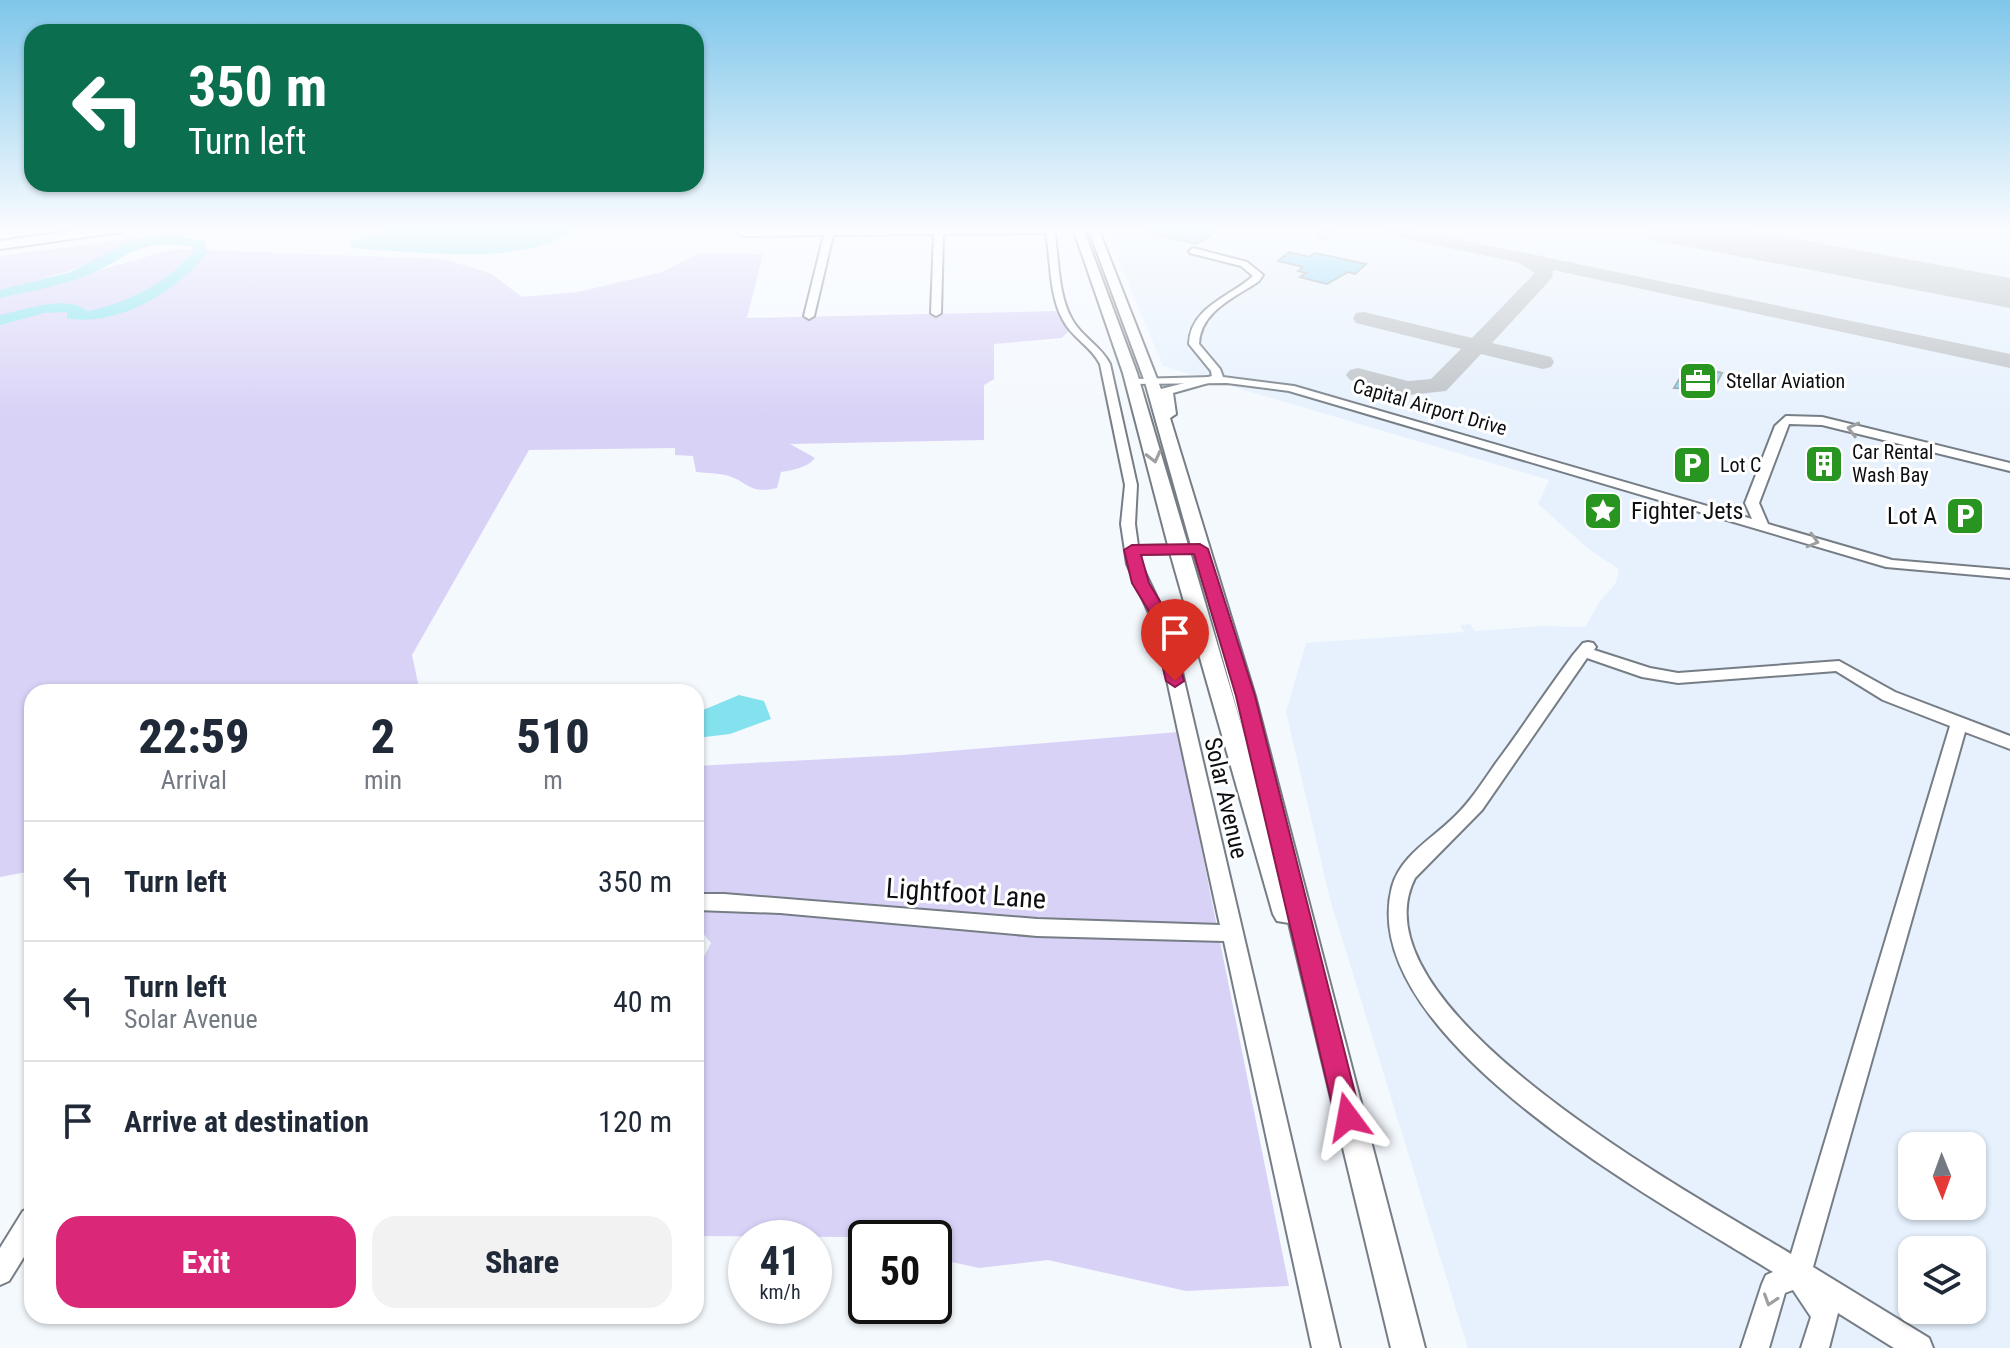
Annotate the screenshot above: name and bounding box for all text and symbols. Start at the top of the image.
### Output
text: 350 m [188,54,327,120]
icon: left [56,56,160,160]
text: Turn left [188,121,306,163]
office icon: Stellar Aviation [1677,360,1719,402]
place label: Stellar Aviation [1726,369,1845,393]
street label: Capital Airport Drive [1350,374,1510,440]
one-way arrow [1846,421,1860,438]
place label: Car Rental Wash Bay [1852,440,1933,487]
building icon: Car Rental Wash Bay [1803,443,1845,485]
parking icon: Lot C [1671,444,1713,486]
one-way arrow [1144,450,1161,464]
place label: Lot C [1720,453,1761,477]
place icon: Fighter Jets [1582,490,1624,532]
parking icon: Lot A [1944,495,1986,537]
place label: Fighter Jets [1631,497,1744,525]
place label: Lot A [1887,502,1937,530]
one-way arrow [1806,532,1820,548]
pin [1141,599,1209,681]
icon: arrive [1153,611,1197,655]
text: 22:59 [138,708,250,765]
text: 2 [371,708,395,765]
text: 510 [516,708,590,765]
street label: Solar Avenue [1198,735,1254,861]
text: Arrival [161,765,227,795]
text: min [364,765,402,795]
text: m [543,765,563,795]
icon: left [56,859,100,903]
text: Turn left [124,864,227,899]
text: 350 m [598,864,672,899]
street label: Lightfoot Lane [885,871,1047,916]
text: Turn left [124,969,227,1004]
icon: left [56,979,100,1023]
text: 40 m [613,984,672,1019]
text: Solar Avenue [124,1004,258,1034]
position arrow [1306,1075,1390,1159]
icon: arrive [56,1099,100,1143]
text: Arrive at destination [124,1104,369,1139]
text: 120 m [598,1104,672,1139]
north arrow [1898,1132,1986,1220]
map controls [1898,1132,1986,1324]
button: Exit [56,1216,356,1308]
button: Share [372,1216,672,1308]
speed limit sign: 50 [848,1220,952,1324]
button: layers [1898,1236,1986,1324]
text: 41 [760,1238,800,1285]
text: km/h [759,1280,801,1304]
one-way arrow [1763,1292,1779,1306]

